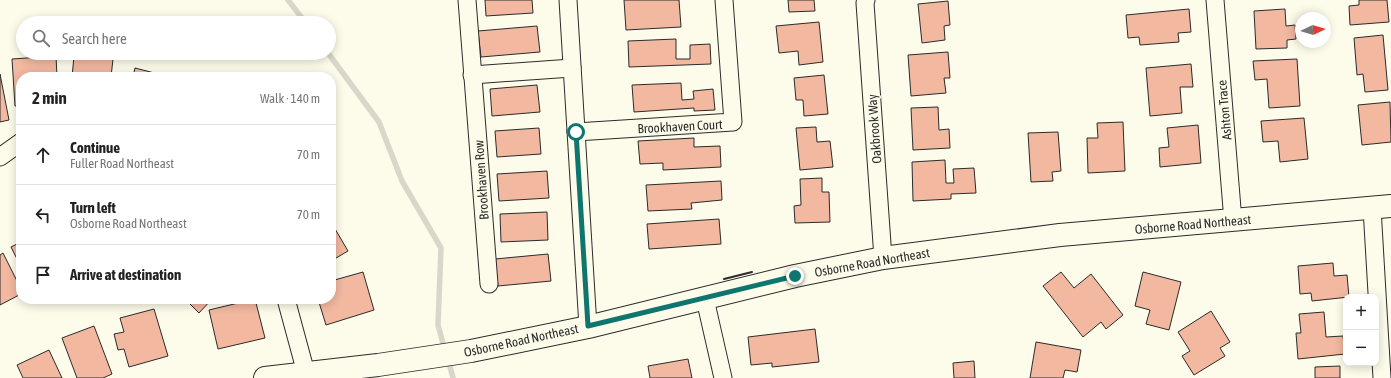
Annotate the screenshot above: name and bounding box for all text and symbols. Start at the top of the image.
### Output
north arrow [1295,12,1331,48]
search box [16,16,336,60]
icon: search [30,27,52,49]
text: Search here [62,30,127,47]
street label: Ashton Trace [1214,79,1235,141]
text: 2 min [32,88,67,108]
text: Walk · 140 m [260,91,320,106]
street label: Oakbrook Way [865,93,884,164]
street label: Brookhaven Court [637,117,723,136]
route start [567,123,585,141]
text: Continue [70,139,120,156]
street label: Brookhaven Row [471,139,492,220]
icon: ahead [32,144,54,166]
text: 70 m [297,147,320,162]
text: Fuller Road Northeast [70,156,174,171]
text: Turn left [70,199,116,216]
icon: left [32,204,54,226]
text: 70 m [297,207,320,222]
street label: Osborne Road Northeast [1134,212,1252,237]
text: Osborne Road Northeast [70,216,187,231]
street label: Osborne Road Northeast [813,245,931,280]
icon: arrive [32,264,54,286]
text: Arrive at destination [70,266,181,283]
route end [786,267,804,285]
map controls [1343,294,1379,366]
button: + [1343,294,1379,330]
street label: Osborne Road Northeast [462,321,580,360]
button: − [1343,330,1379,366]

